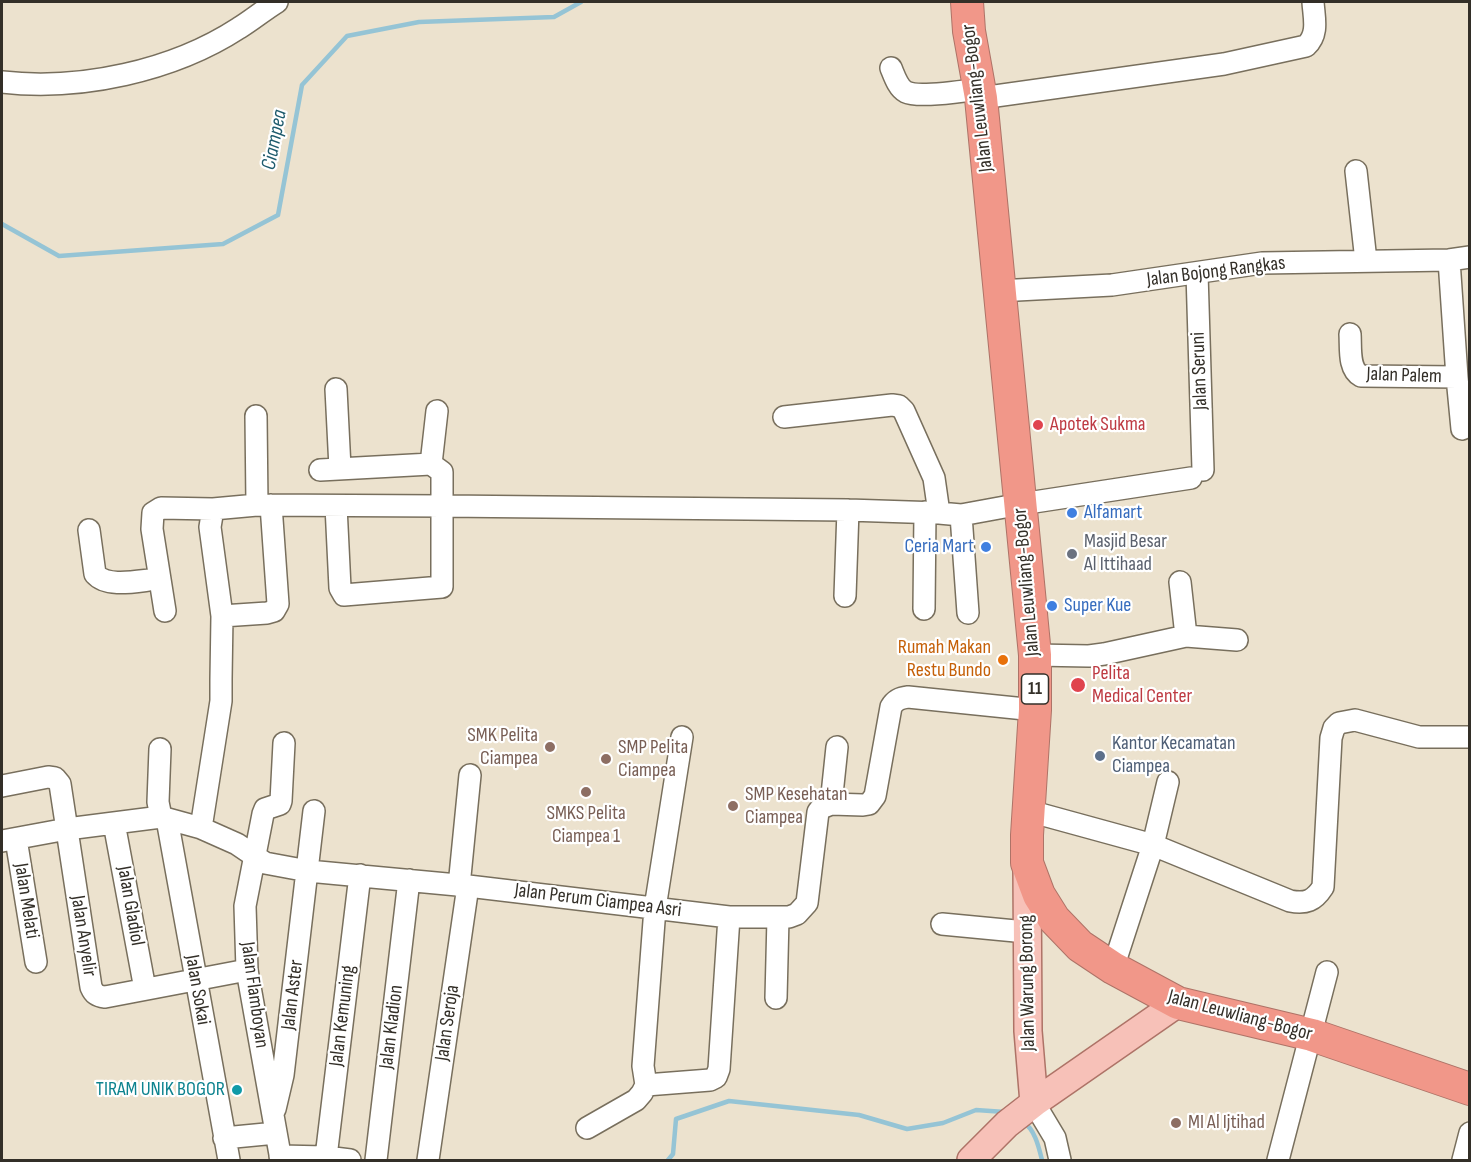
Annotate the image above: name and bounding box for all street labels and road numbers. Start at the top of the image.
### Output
street label: Jalan Leuwliang-Bogor [957,23,999,173]
street label: Jalan Bojong Rangkas [1145,252,1287,292]
street label: Jalan Seruni [1187,332,1213,410]
street label: Jalan Palem [1366,363,1442,389]
street label: Jalan Leuwliang-Bogor [1009,507,1045,657]
road number: 11 [1022,674,1048,704]
street label: Jalan Melati [8,862,44,940]
street label: Jalan Gladiol [111,864,149,948]
street label: Jalan Perum Ciampea Asri [513,879,683,923]
street label: Jalan Anyelir [65,894,101,978]
street label: Jalan Warung Borong [1015,915,1041,1051]
street label: Jalan Flamboyan [235,940,273,1050]
street label: Jalan Sokai [179,953,215,1027]
street label: Jalan Aster [277,959,309,1031]
street label: Jalan Kemuning [325,964,361,1068]
street label: Jalan Seroja [431,983,465,1063]
street label: Jalan Kladion [375,984,409,1070]
street label: Jalan Leuwliang-Bogor [1165,985,1315,1047]

